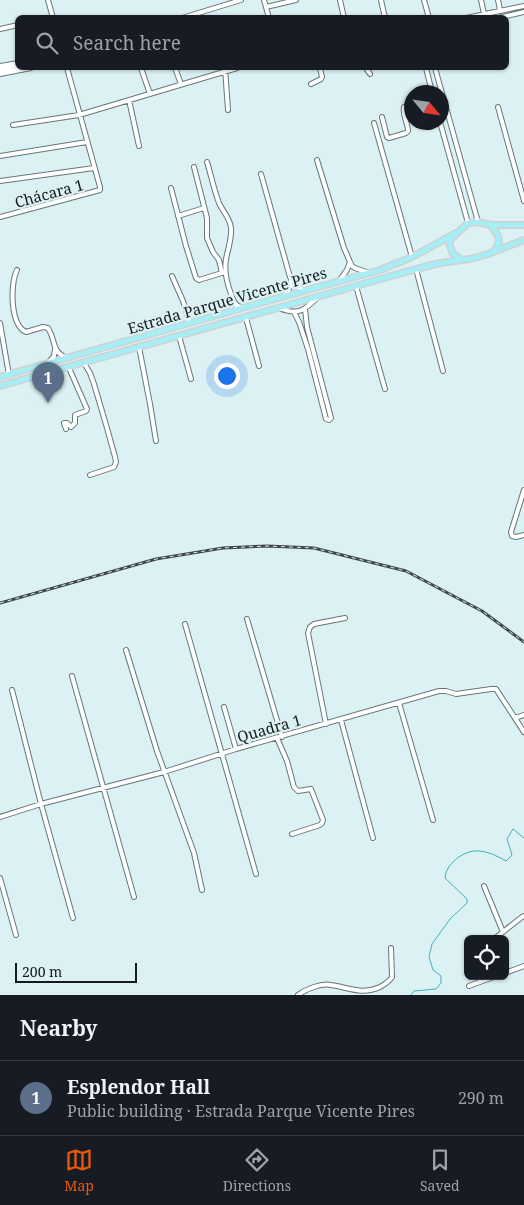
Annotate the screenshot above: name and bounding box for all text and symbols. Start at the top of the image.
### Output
search box [15,15,509,70]
icon: search [33,29,61,57]
text: Search here [73,30,181,56]
north arrow [404,85,449,130]
street label: Chácara 1 [12,174,86,212]
street label: Estrada Parque Vicente Pires [125,262,329,338]
pin: 1 [32,362,64,403]
your location [214,363,240,389]
street label: Quadra 1 [235,709,303,747]
map controls [464,935,509,980]
button: locate [464,935,509,980]
scale bar [15,960,138,983]
text: 200 m [22,962,62,981]
text: Nearby [20,1014,98,1042]
text: Esplendor Hall [67,1074,210,1100]
text: 1 [31,1087,41,1109]
text: 290 m [458,1087,504,1109]
text: Public building · Estrada Parque Vicente Pires [67,1100,415,1122]
tab: Map [64,1146,94,1195]
tab: Directions [223,1146,291,1195]
tab: Saved [420,1146,460,1195]

